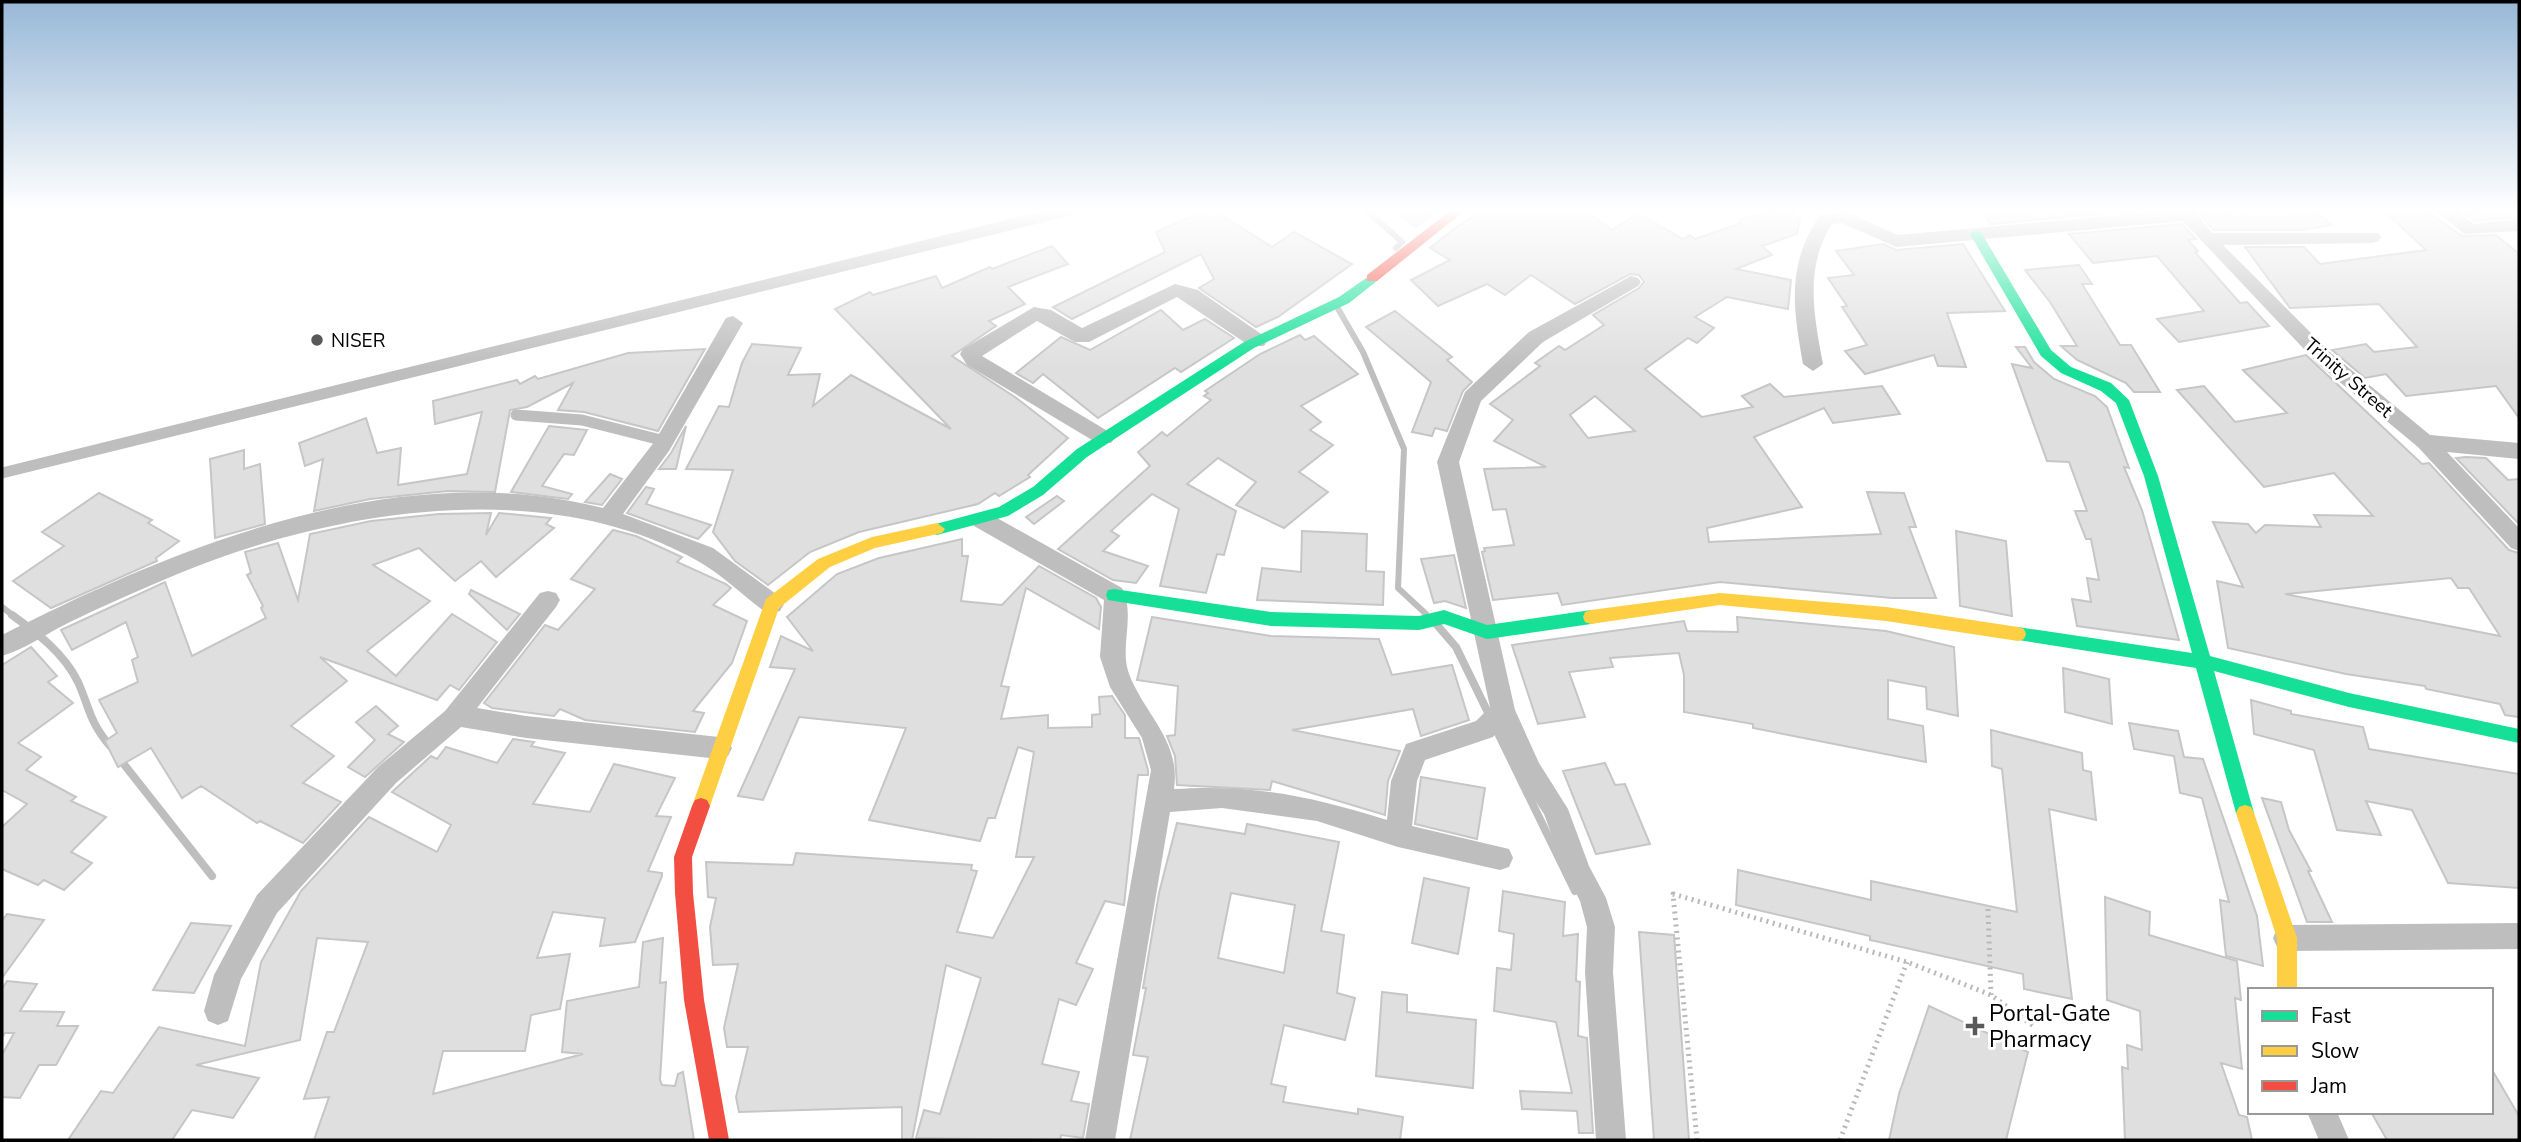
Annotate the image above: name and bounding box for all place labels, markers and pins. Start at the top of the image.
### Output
place label: NISER [331,328,386,354]
marker: NISER [309,332,325,348]
place label: Portal-Gate Pharmacy [1989,998,2110,1055]
marker: Portal-Gate Pharmacy [1967,1018,1983,1034]

